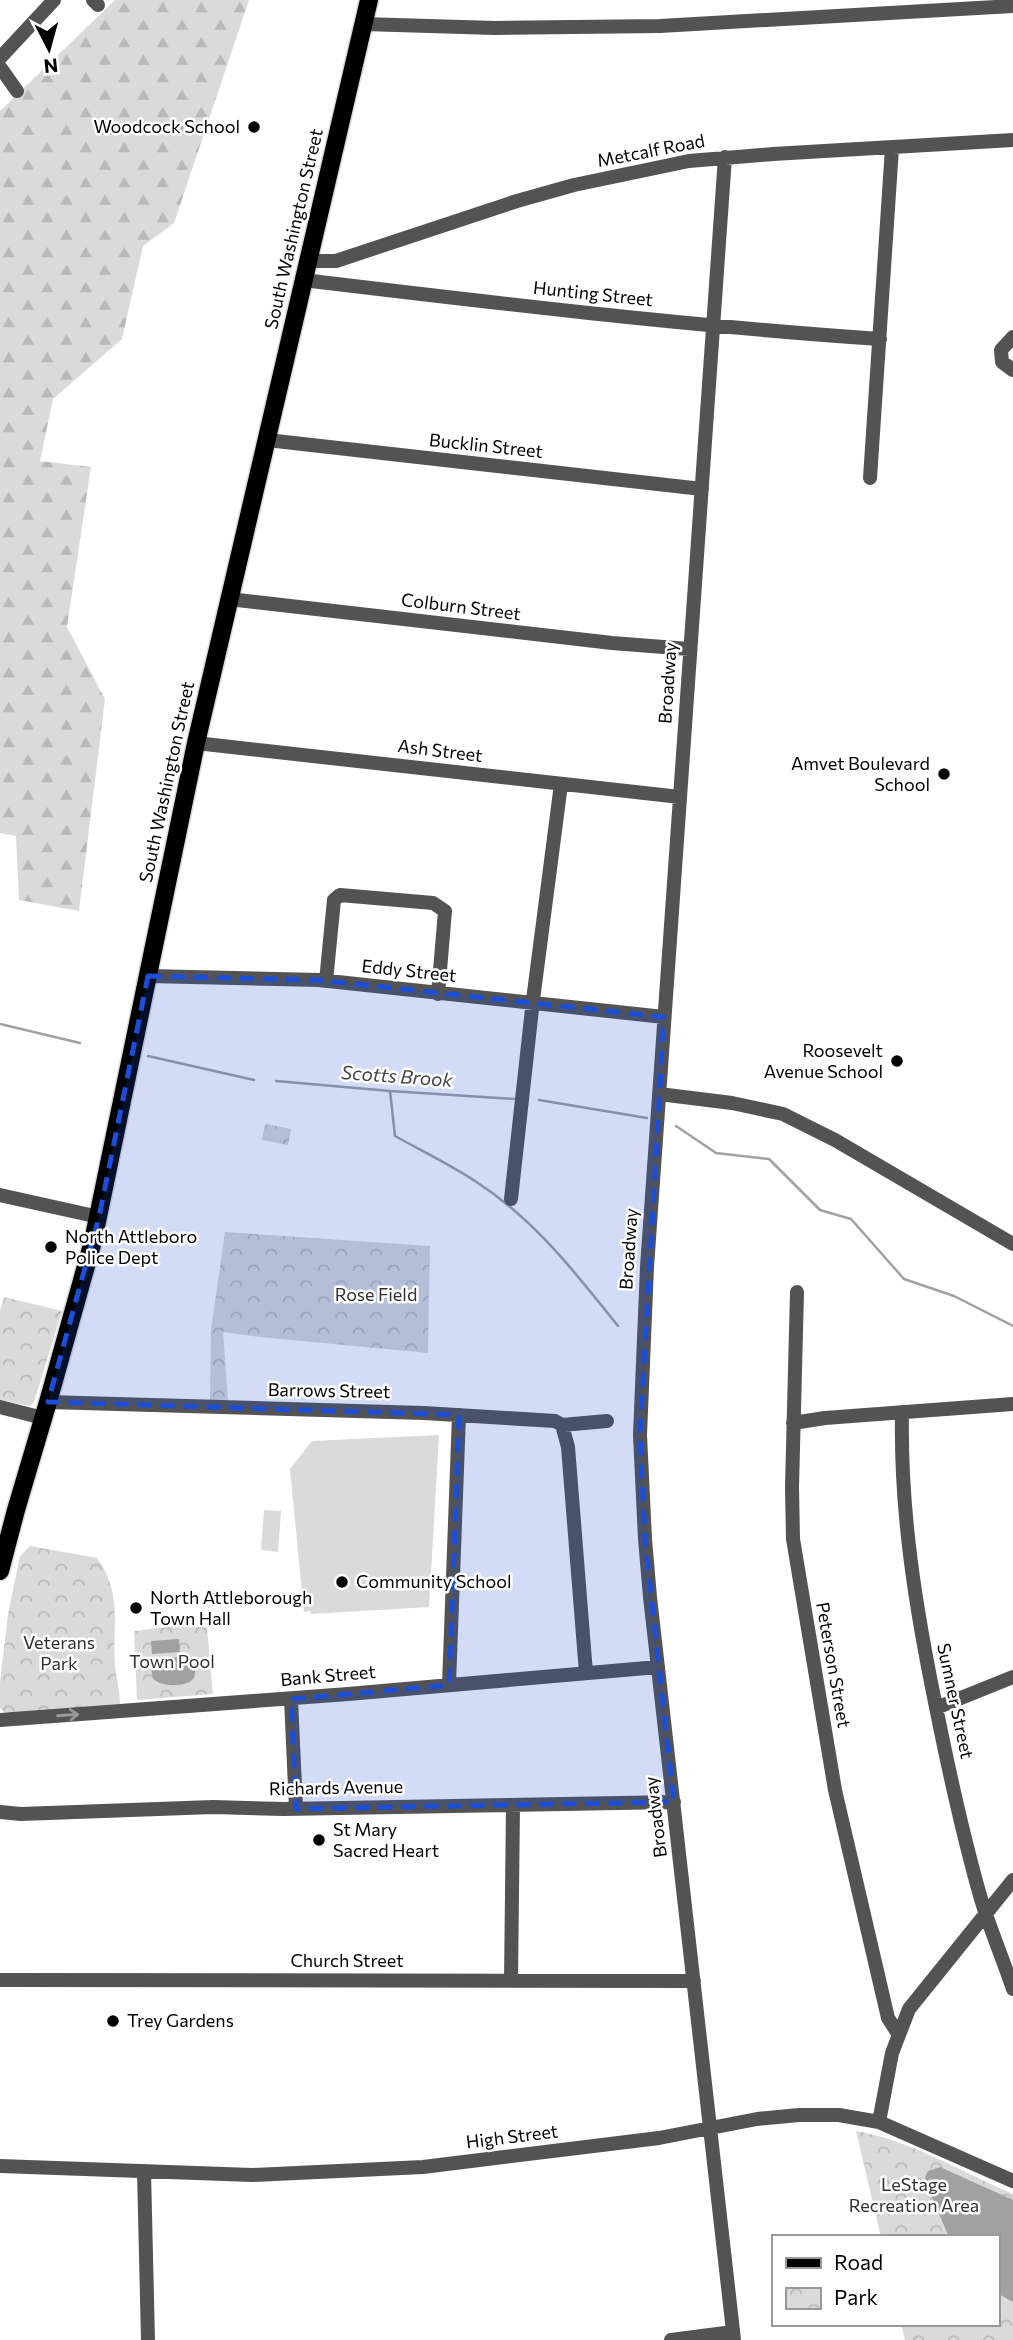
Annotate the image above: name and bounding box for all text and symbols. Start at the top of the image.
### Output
north arrow [14,14,84,84]
text: N [43,54,59,79]
place label: Woodcock School [93,115,240,137]
marker: Woodcock School [246,119,262,135]
street label: South Washington Street [259,126,327,331]
street label: Metcalf Road [595,129,707,171]
street label: Hunting Street [532,276,654,310]
street label: Bucklin Street [428,428,544,462]
street label: Colburn Street [400,588,522,624]
street label: Broadway [653,641,681,725]
street label: South Washington Street [134,679,198,884]
street label: Ash Street [396,734,484,766]
place label: Amvet Boulevard School [791,752,930,795]
marker: Amvet Boulevard School [936,766,952,782]
street label: Eddy Street [361,954,458,986]
place label: Roosevelt Avenue School [764,1039,883,1082]
marker: Roosevelt Avenue School [889,1053,905,1069]
water label: Scotts Brook [340,1060,454,1091]
street label: Broadway [614,1207,642,1291]
place label: North Attleboro Police Dept [65,1225,197,1268]
marker: North Attleboro Police Dept [43,1239,59,1255]
park label: Rose Field [335,1283,417,1305]
street label: Barrows Street [268,1378,390,1402]
place label: Community School [356,1570,512,1592]
marker: Community School [334,1574,350,1590]
place label: North Attleborough Town Hall [150,1586,312,1629]
marker: North Attleborough Town Hall [128,1600,144,1616]
street label: Peterson Street [812,1600,856,1730]
park label: Veterans Park [23,1631,95,1674]
street label: Sumner Street [933,1641,979,1761]
park label: Town Pool [129,1650,215,1672]
street label: Bank Street [279,1660,376,1690]
one-way arrow [56,1709,79,1722]
street label: Richards Avenue [269,1775,403,1799]
street label: Broadway [639,1775,671,1859]
place label: St Mary Sacred Heart [333,1818,439,1861]
marker: St Mary Sacred Heart [311,1832,327,1848]
street label: Church Street [290,1949,404,1971]
place label: Trey Gardens [127,2009,234,2031]
marker: Trey Gardens [105,2013,121,2029]
street label: High Street [465,2119,559,2153]
park label: LeStage Recreation Area [849,2173,979,2216]
legend [772,2235,999,2326]
text: Road [834,2249,883,2274]
text: Park [834,2284,878,2309]

